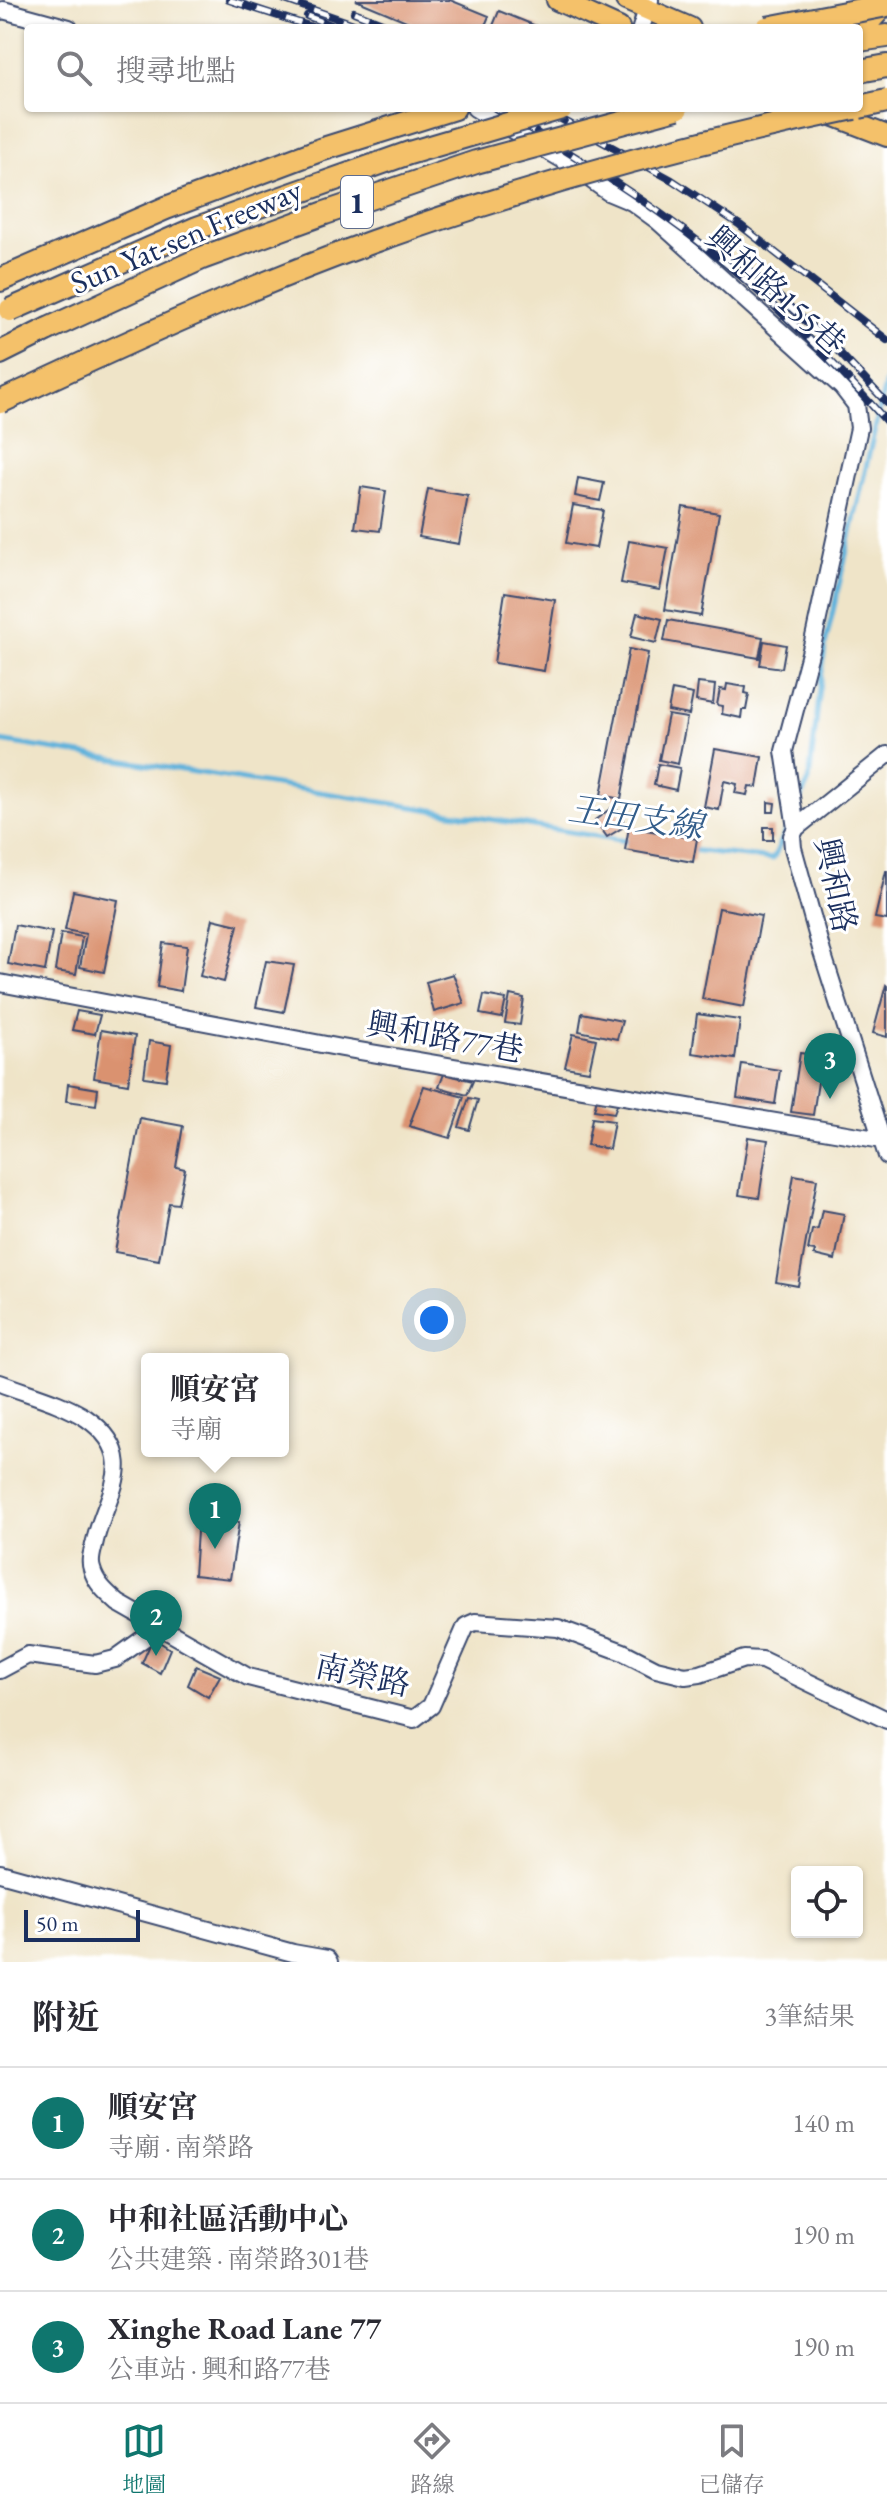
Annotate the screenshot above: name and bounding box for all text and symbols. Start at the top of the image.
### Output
search box [24,24,863,112]
icon: search [52,46,96,90]
text: 搜尋地點 [116,51,236,90]
street label: Sun Yat-sen Freeway [64,168,309,304]
road number: 1 [341,176,373,228]
street label: 興和路155巷 [697,216,855,364]
water label: 王田支線 [566,786,709,849]
street label: 興和路 [805,834,867,936]
street label: 興和路77巷 [363,1003,527,1071]
pin: 3 [804,1033,856,1099]
your location [414,1300,454,1340]
popup [141,1353,289,1457]
text: 順安宮 [170,1369,260,1408]
text: 寺廟 [170,1412,222,1446]
pin: 1 [189,1483,241,1549]
pin: 2 [130,1590,182,1656]
street label: 南榮路 [312,1644,414,1706]
map controls [791,1866,863,1938]
button: locate [791,1866,863,1938]
scale bar [24,1906,140,1942]
text: 50 m [36,1909,79,1938]
text: 附近 [32,1995,100,2039]
text: 3筆結果 [765,1999,855,2033]
text: 順安宮 [108,2087,198,2126]
text: 1 [51,2106,65,2140]
text: 140 m [792,2106,855,2140]
text: 寺廟 · 南榮路 [108,2130,254,2164]
text: 中和社區活動中心 [108,2199,348,2238]
text: 2 [51,2218,65,2252]
text: 190 m [792,2218,855,2252]
text: 公共建築 · 南榮路301巷 [108,2242,369,2276]
text: Xinghe Road Lane 77 [108,2309,381,2348]
text: 3 [51,2330,65,2364]
text: 190 m [792,2330,855,2364]
text: 公車站 · 興和路77巷 [108,2352,331,2386]
tab: 地圖 [122,2419,166,2499]
tab: 路線 [410,2419,455,2499]
tab: 已儲存 [699,2419,765,2499]

